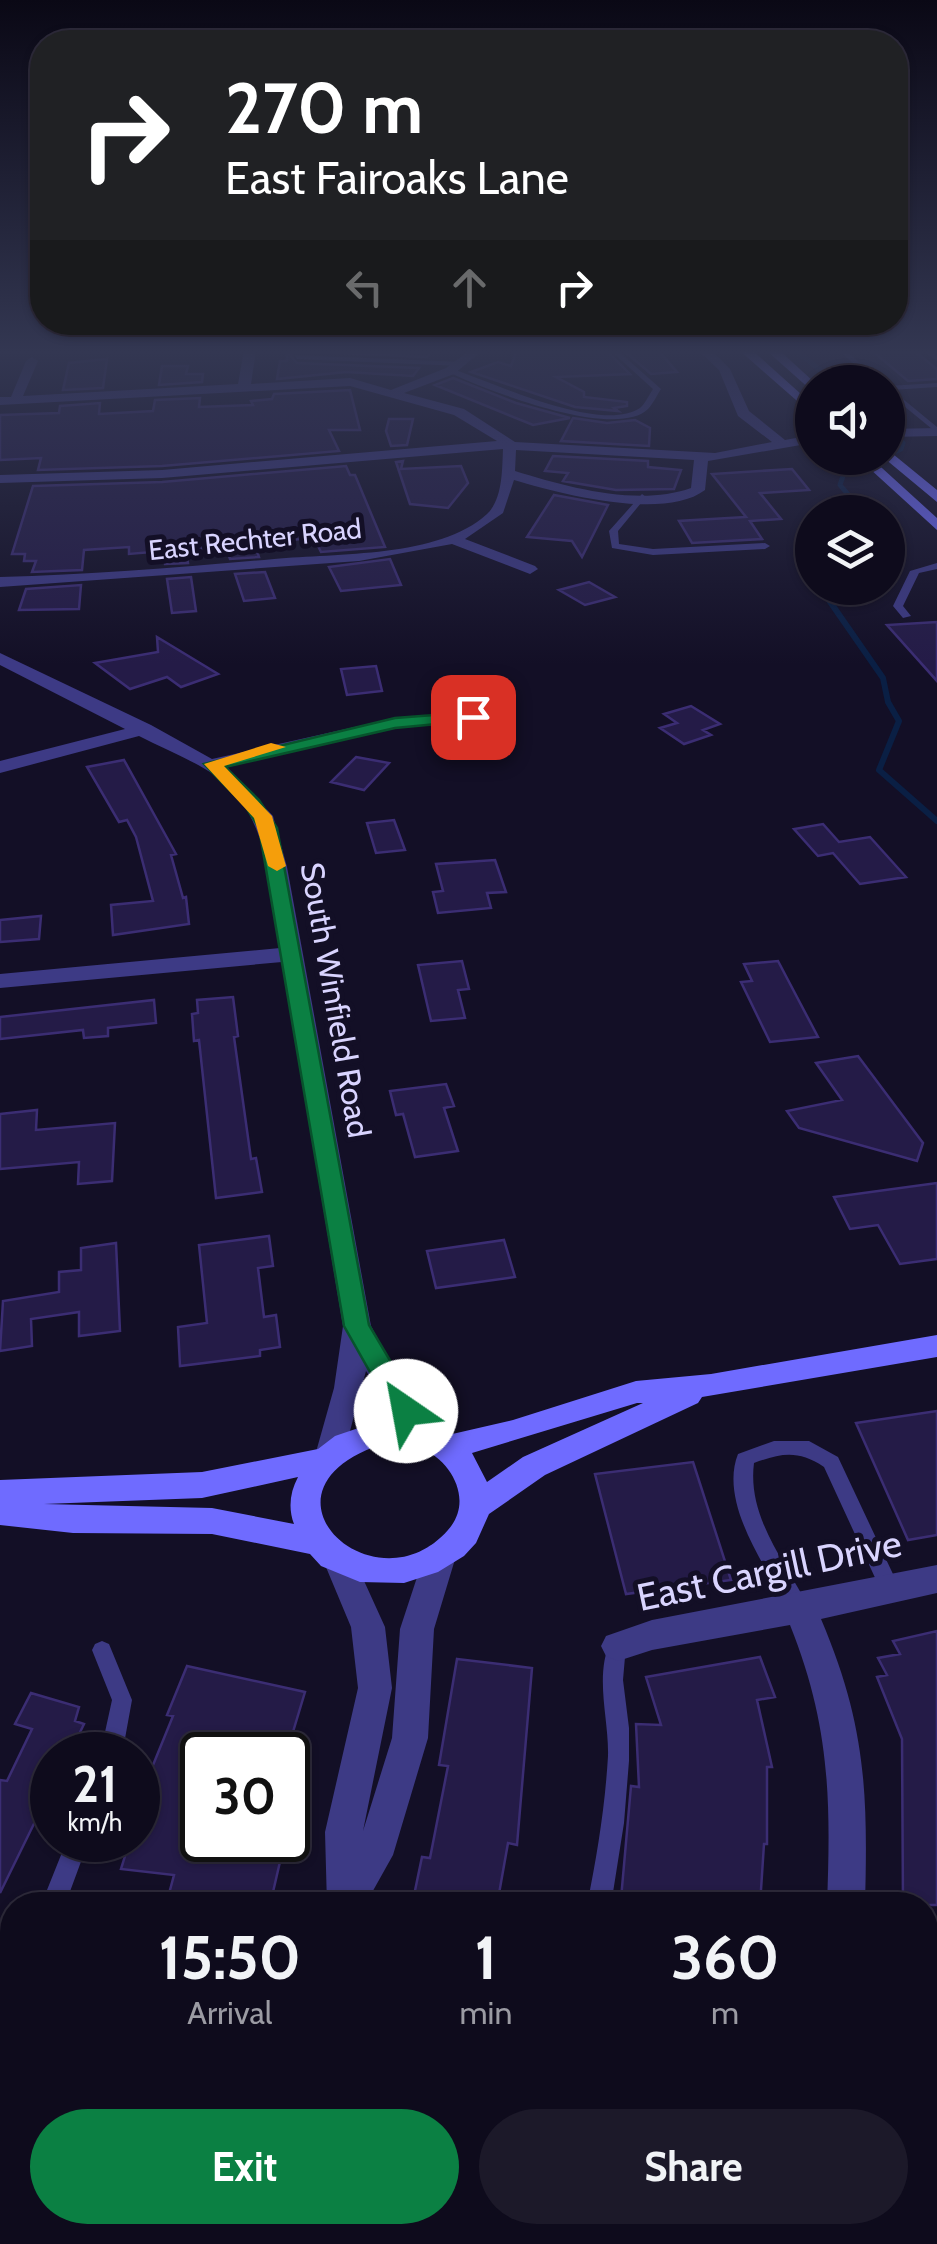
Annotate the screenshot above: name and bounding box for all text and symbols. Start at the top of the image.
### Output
text: 270 m [225,65,423,151]
icon: right [60,70,190,200]
text: East Fairoaks Lane [225,151,569,205]
icon: left [337,260,392,315]
icon: ahead [442,260,497,315]
icon: right [547,260,602,315]
map controls [795,365,905,605]
button: sound [795,365,905,475]
button: layers [795,495,905,605]
street label: East Rechter Road [147,511,363,567]
pin [431,675,516,760]
icon: arrive [446,690,501,745]
street label: South Winfield Road [293,859,379,1141]
position arrow [354,1359,458,1463]
street label: East Cargill Drive [632,1519,906,1621]
speed limit sign: 30 [180,1732,310,1862]
text: 21 [73,1754,117,1815]
text: km/h [68,1807,122,1837]
text: 15:50 [159,1921,301,1994]
text: 1 [475,1921,497,1994]
text: 360 [671,1921,779,1994]
text: Arrival [187,1993,272,2032]
text: min [460,1993,512,2032]
text: m [711,1993,739,2032]
button: Exit [30,2109,459,2224]
button: Share [479,2109,908,2224]

